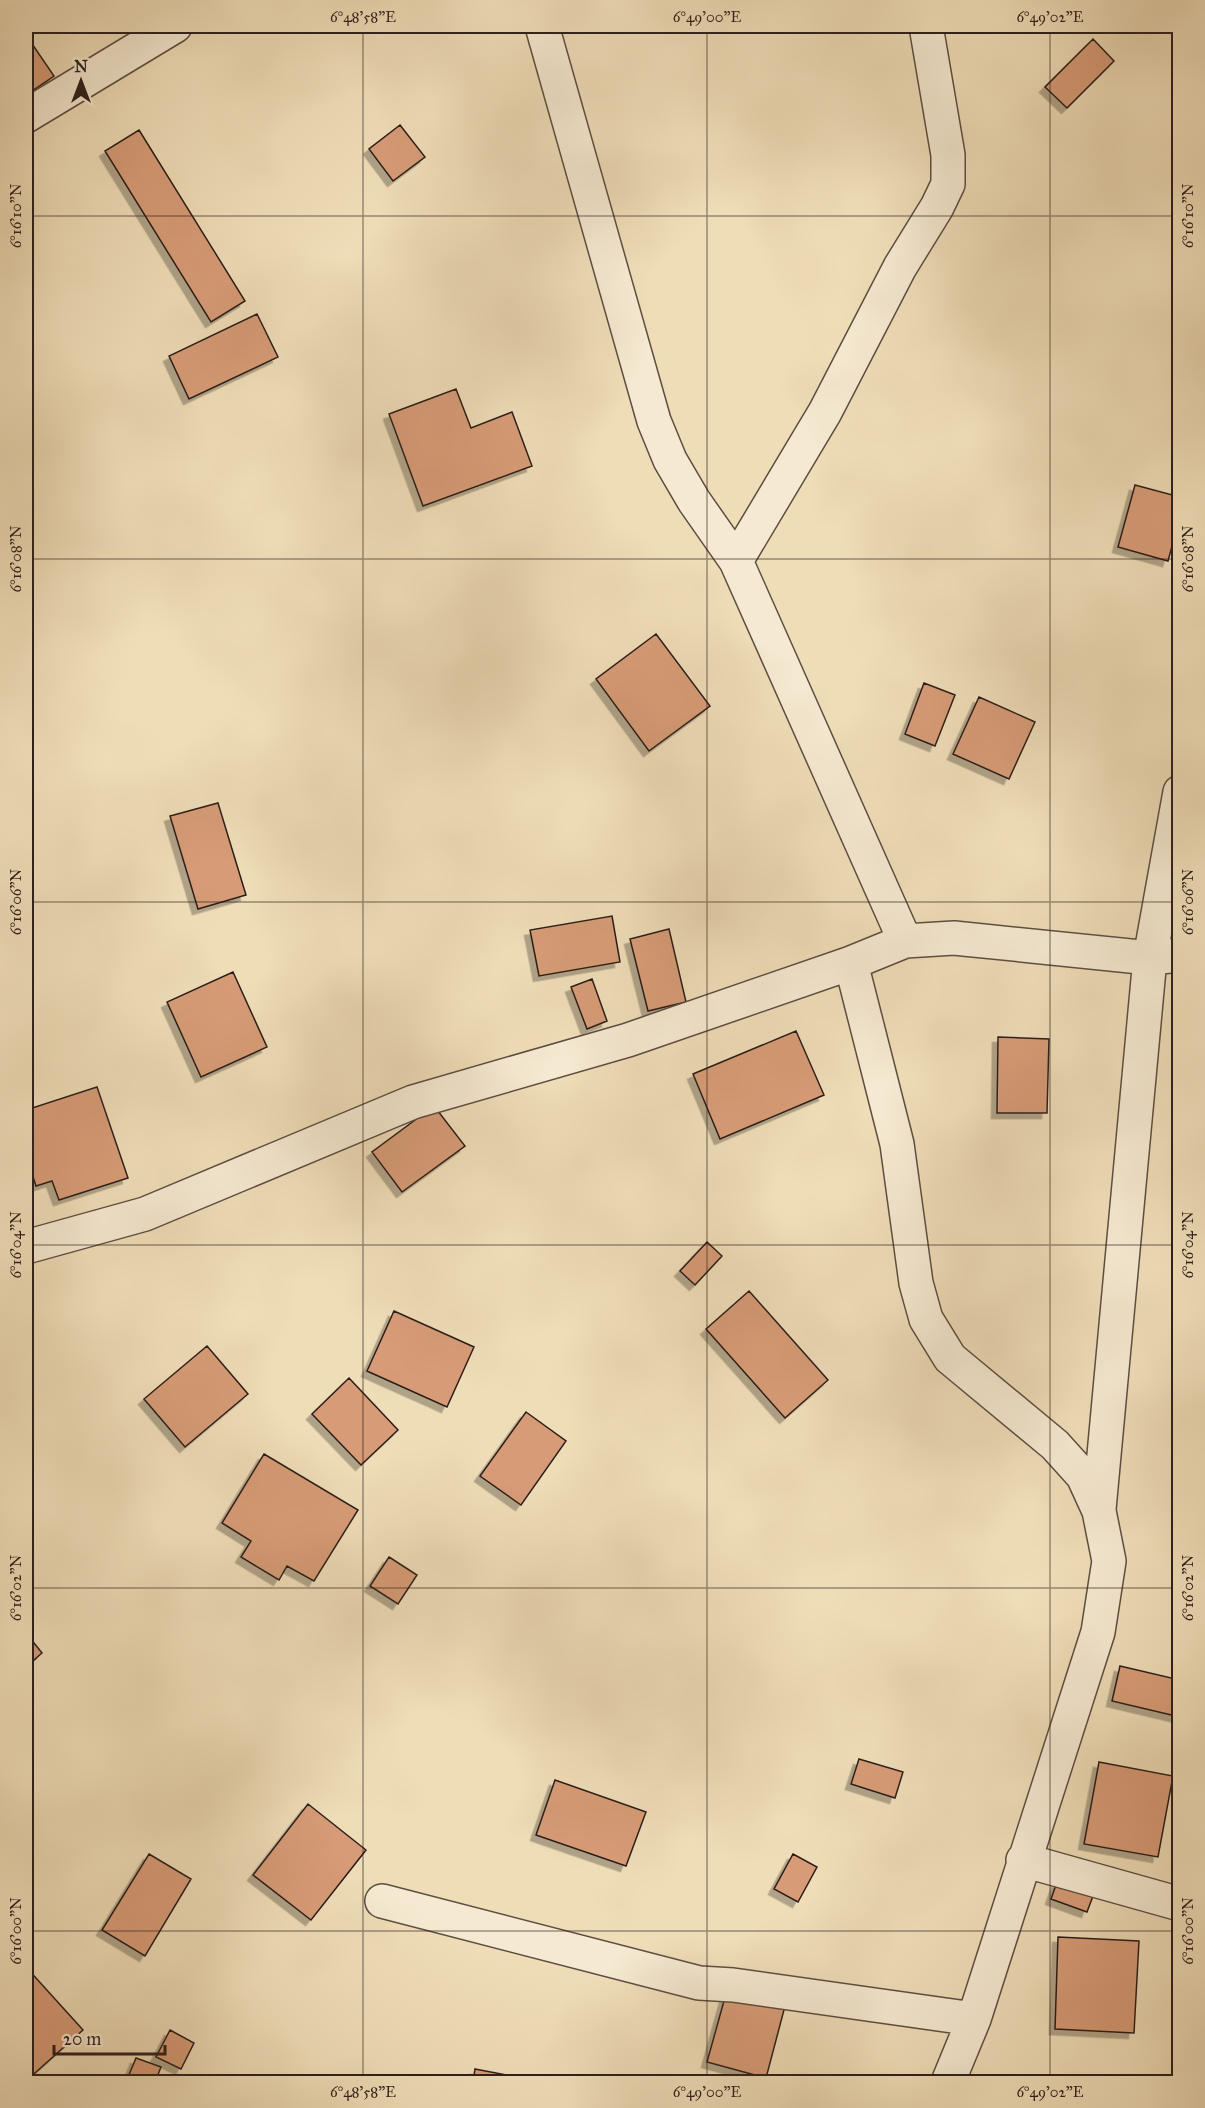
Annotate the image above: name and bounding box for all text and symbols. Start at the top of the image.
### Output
text: 6°48'58"E [330,8,396,26]
text: 6°49'00"E [673,8,741,26]
text: 6°49'02"E [1016,8,1084,26]
north arrow [51,51,111,111]
text: N [74,57,88,76]
text: 6°16'10"N [7,183,25,248]
text: 6°16'10"N [1179,183,1197,248]
text: 6°16'08"N [7,525,25,592]
text: 6°16'08"N [1179,525,1197,592]
text: 6°16'06"N [7,868,25,935]
text: 6°16'06"N [1179,868,1197,935]
text: 6°16'04"N [7,1211,25,1279]
text: 6°16'04"N [1179,1211,1197,1279]
text: 6°16'02"N [7,1555,25,1621]
text: 6°16'02"N [1179,1555,1197,1621]
text: 6°16'00"N [7,1897,25,1965]
text: 6°16'00"N [1179,1897,1197,1965]
scale bar [54,2018,165,2056]
text: 20 m [63,2028,101,2050]
text: 6°48'58"E [330,2083,396,2101]
text: 6°49'00"E [673,2083,741,2101]
text: 6°49'02"E [1016,2083,1084,2101]

